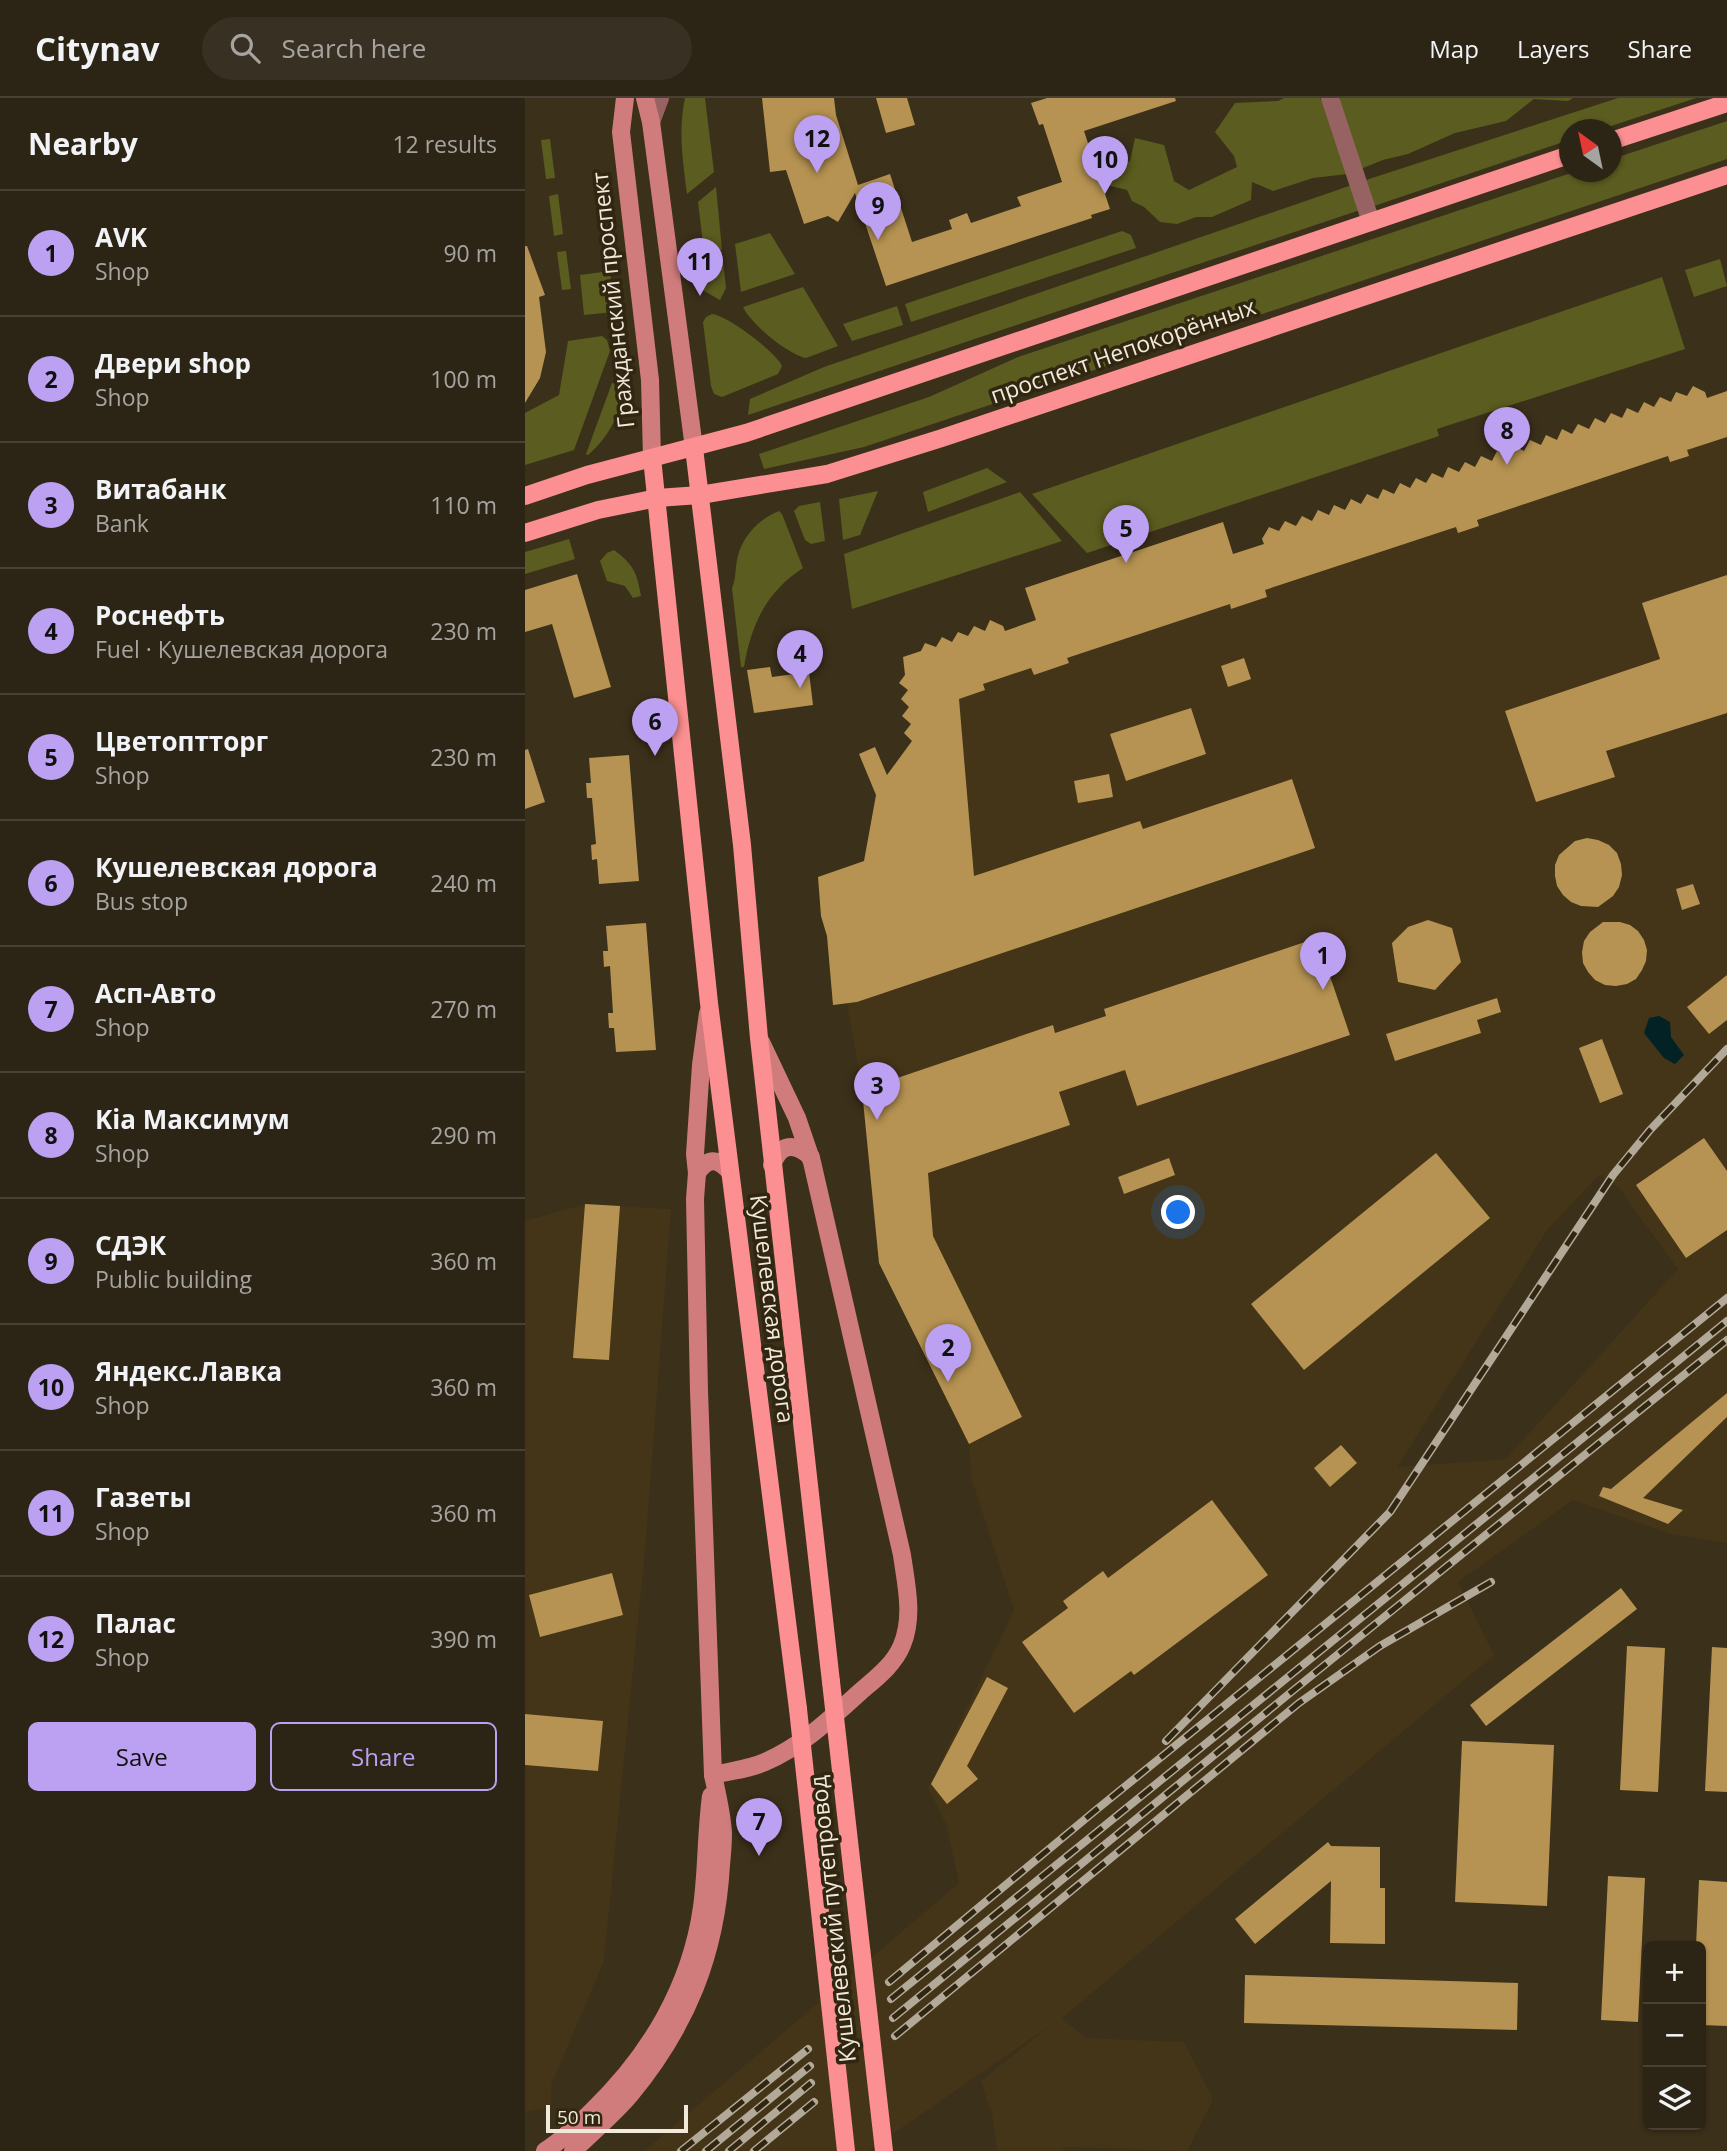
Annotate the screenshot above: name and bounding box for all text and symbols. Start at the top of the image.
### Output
search box [202,17,692,80]
text: Citynav [35,26,160,71]
icon: search [226,29,264,67]
text: Search here [282,30,426,66]
text: Map [1429,32,1479,65]
text: Layers [1517,32,1590,65]
text: Share [1628,32,1692,65]
pin: 12 [794,115,840,173]
north arrow [1559,119,1622,182]
text: Nearby [28,123,138,164]
text: 12 results [392,128,497,160]
pin: 10 [1082,136,1128,194]
street label: Гражданский проспект [583,170,641,430]
pin: 9 [855,182,901,240]
text: AVK [95,219,147,255]
text: 1 [44,237,58,269]
text: 90 m [443,237,497,269]
pin: 11 [677,238,723,296]
text: Shop [95,255,150,287]
street label: проспект Непокорённых [986,290,1260,411]
text: Двери shop [95,345,251,381]
text: 2 [44,363,58,395]
text: 100 m [430,363,497,395]
text: Shop [95,381,150,413]
pin: 8 [1484,407,1530,465]
text: Витабанк [95,471,226,507]
text: 3 [44,489,58,521]
text: 110 m [430,489,497,521]
pin: 5 [1103,505,1149,563]
text: Bank [95,507,149,539]
text: Роснефть [95,597,225,633]
text: 4 [44,615,58,647]
text: 230 m [430,615,497,647]
pin: 4 [777,630,823,688]
text: Fuel · Кушелевская дорога [95,633,388,665]
pin: 6 [632,698,678,756]
text: Цветоптторг [95,723,268,759]
text: 5 [44,741,58,773]
text: 230 m [430,741,497,773]
text: Shop [95,759,150,791]
text: Кушелевская дорога [95,849,378,885]
text: 6 [44,867,58,899]
text: 240 m [430,867,497,899]
text: Bus stop [95,885,188,917]
pin: 1 [1300,932,1346,990]
text: Асп-Авто [95,975,216,1011]
text: 7 [44,993,58,1025]
text: 270 m [430,993,497,1025]
text: Shop [95,1011,150,1043]
pin: 3 [854,1062,900,1120]
text: Kia Максимум [95,1101,290,1137]
text: 8 [44,1119,58,1151]
text: 290 m [430,1119,497,1151]
text: Shop [95,1137,150,1169]
street label: Кушелевская дорога [743,1193,803,1425]
your location [1161,1195,1195,1229]
text: СДЭК [95,1227,166,1263]
text: 9 [44,1245,58,1277]
text: 360 m [430,1245,497,1277]
text: Public building [95,1263,252,1295]
pin: 2 [925,1324,971,1382]
text: Яндекс.Лавка [95,1353,282,1389]
text: 10 [38,1371,64,1403]
text: 360 m [430,1371,497,1403]
text: Shop [95,1389,150,1421]
text: Газеты [95,1479,192,1515]
text: 11 [38,1497,64,1529]
text: 360 m [430,1497,497,1529]
text: Shop [95,1515,150,1547]
text: Палас [95,1605,176,1641]
text: 12 [38,1623,64,1655]
text: 390 m [430,1623,497,1655]
text: Shop [95,1641,150,1673]
button: Save [28,1722,256,1791]
button: Share [270,1722,497,1791]
street label: Кушелевский путепровод [801,1774,863,2064]
pin: 7 [736,1798,782,1856]
map controls [1643,1941,1706,2130]
button: + [1643,1941,1706,2004]
button: − [1643,2004,1706,2067]
button: layers [1643,2067,1706,2130]
scale bar [546,2102,688,2134]
text: 50 m [557,2104,601,2130]

